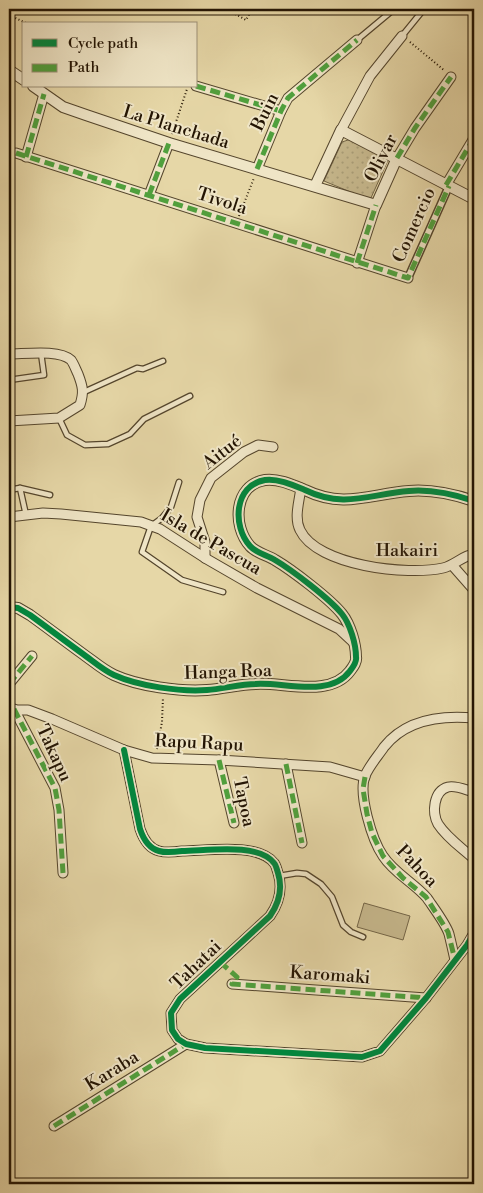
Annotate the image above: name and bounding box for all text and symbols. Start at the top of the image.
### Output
legend [22,22,198,88]
text: Cycle path [68,34,138,53]
text: Path [68,58,100,77]
street label: Buin [246,89,284,136]
street label: La Planchada [120,100,233,154]
street label: Olivar [359,130,403,186]
street label: Tivola [194,182,251,220]
street label: Comercio [387,184,441,266]
street label: Aitué [197,429,246,475]
street label: Isla de Pascua [156,504,266,581]
street label: Hakairi [376,539,438,562]
street label: Hanga Roa [184,659,273,685]
street label: Takapu [31,721,78,786]
street label: Rapu Rapu [154,729,245,757]
street label: Tapoa [228,775,261,830]
street label: Pahoa [391,840,443,893]
street label: Tahatai [166,935,226,995]
street label: Karomaki [289,961,371,989]
street label: Karaba [81,1045,144,1096]

